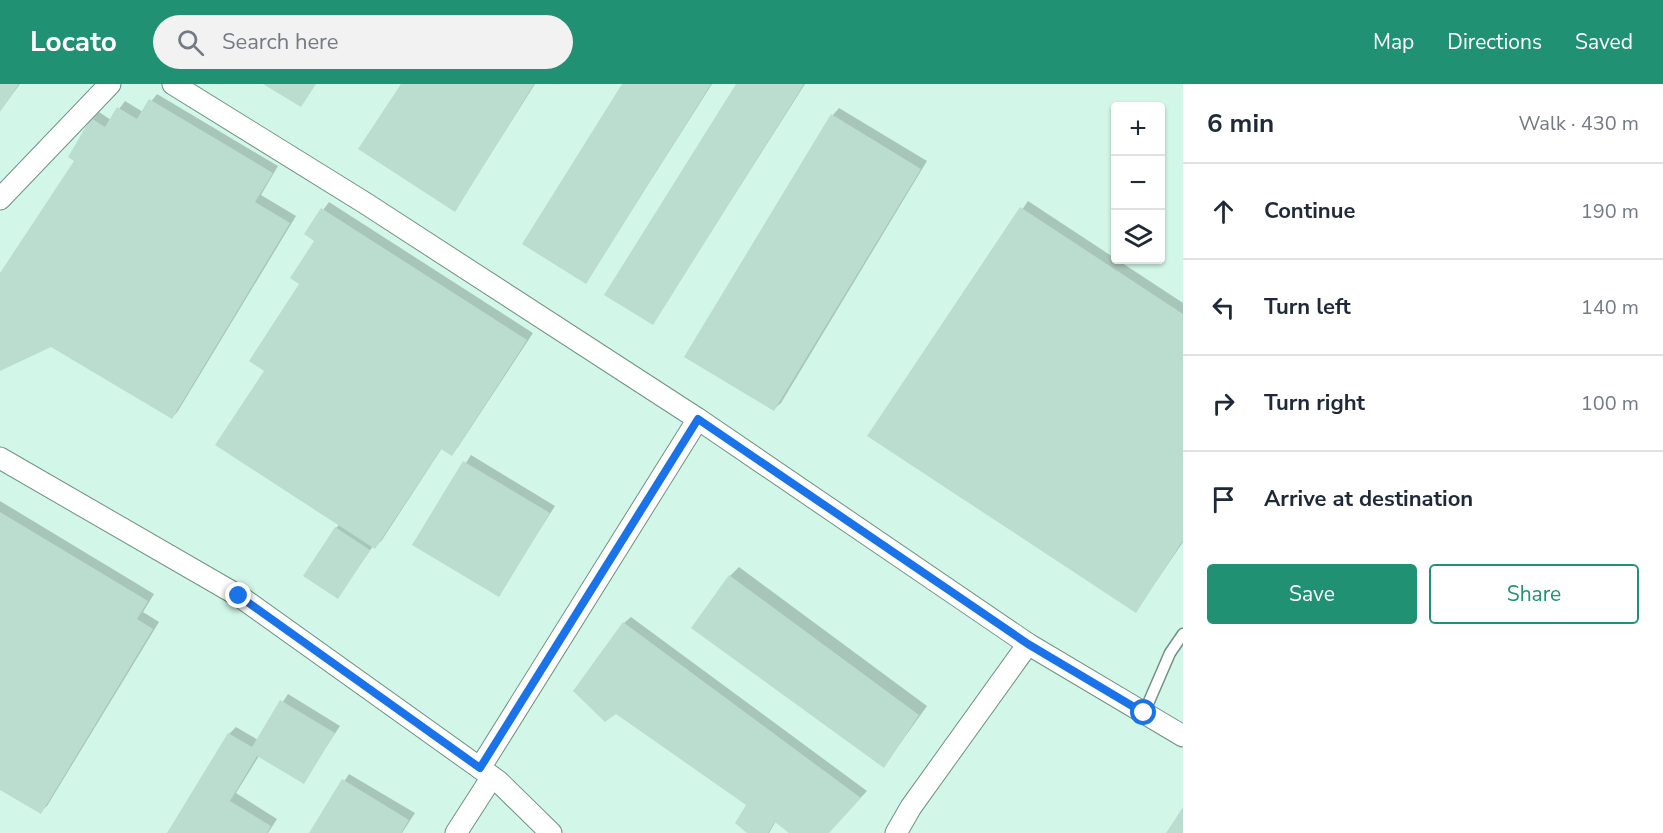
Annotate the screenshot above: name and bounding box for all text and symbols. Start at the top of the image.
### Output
search box [153,15,573,69]
text: Locato [30,23,117,61]
icon: search [174,26,207,59]
text: Search here [222,27,339,57]
text: Map [1373,28,1414,56]
text: Directions [1447,28,1542,56]
text: Saved [1575,28,1633,56]
map controls [1111,102,1165,264]
button: + [1111,102,1165,156]
text: 6 min [1207,106,1274,141]
text: Walk · 430 m [1519,110,1639,137]
button: − [1111,156,1165,210]
icon: ahead [1207,195,1240,228]
text: Continue [1264,196,1355,226]
text: 190 m [1581,198,1639,225]
button: layers [1111,210,1165,264]
icon: left [1207,291,1240,324]
text: Turn left [1264,292,1351,322]
text: 140 m [1581,294,1639,321]
icon: right [1207,387,1240,420]
text: Turn right [1264,388,1365,418]
text: 100 m [1581,390,1639,417]
icon: arrive [1207,483,1240,516]
text: Arrive at destination [1264,484,1473,514]
button: Save [1207,564,1417,624]
button: Share [1429,564,1639,624]
route end [225,582,251,608]
route start [1130,699,1156,725]

